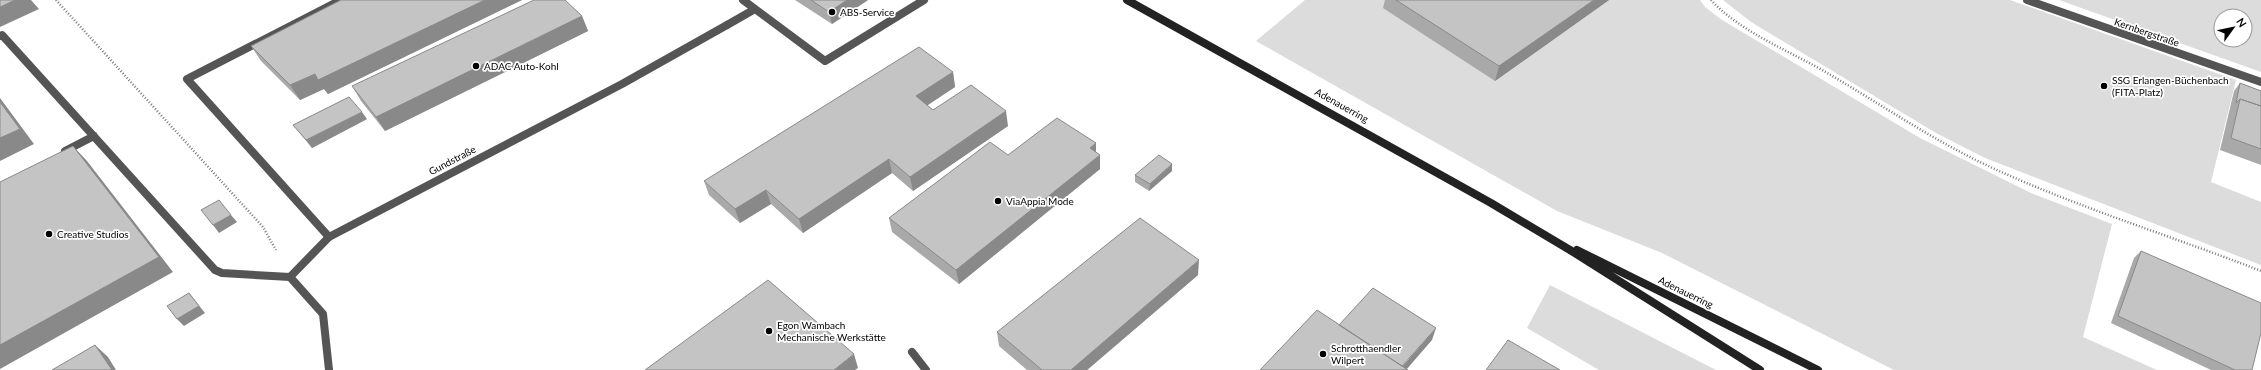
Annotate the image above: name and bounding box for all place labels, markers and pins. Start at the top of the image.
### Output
place label: ABS-Service [840,6,894,18]
marker: ABS-Service [827,7,837,17]
place label: ADAC Auto-Kohl [484,60,559,72]
marker: ADAC Auto-Kohl [471,61,481,71]
place label: SSG Erlangen-Büchenbach (FITA-Platz) [2112,74,2229,98]
marker: SSG Erlangen-Büchenbach (FITA-Platz) [2099,81,2109,91]
place label: ViaAppia Mode [1006,195,1074,207]
marker: ViaAppia Mode [993,196,1003,206]
place label: Creative Studios [57,228,129,240]
marker: Creative Studios [44,229,54,239]
place label: Egon Wambach Mechanische Werkstätte [777,319,886,343]
marker: Egon Wambach Mechanische Werkstätte [764,326,774,336]
place label: Schrotthaendler Wilpert [1331,342,1401,366]
marker: Schrotthaendler Wilpert [1318,349,1328,359]

